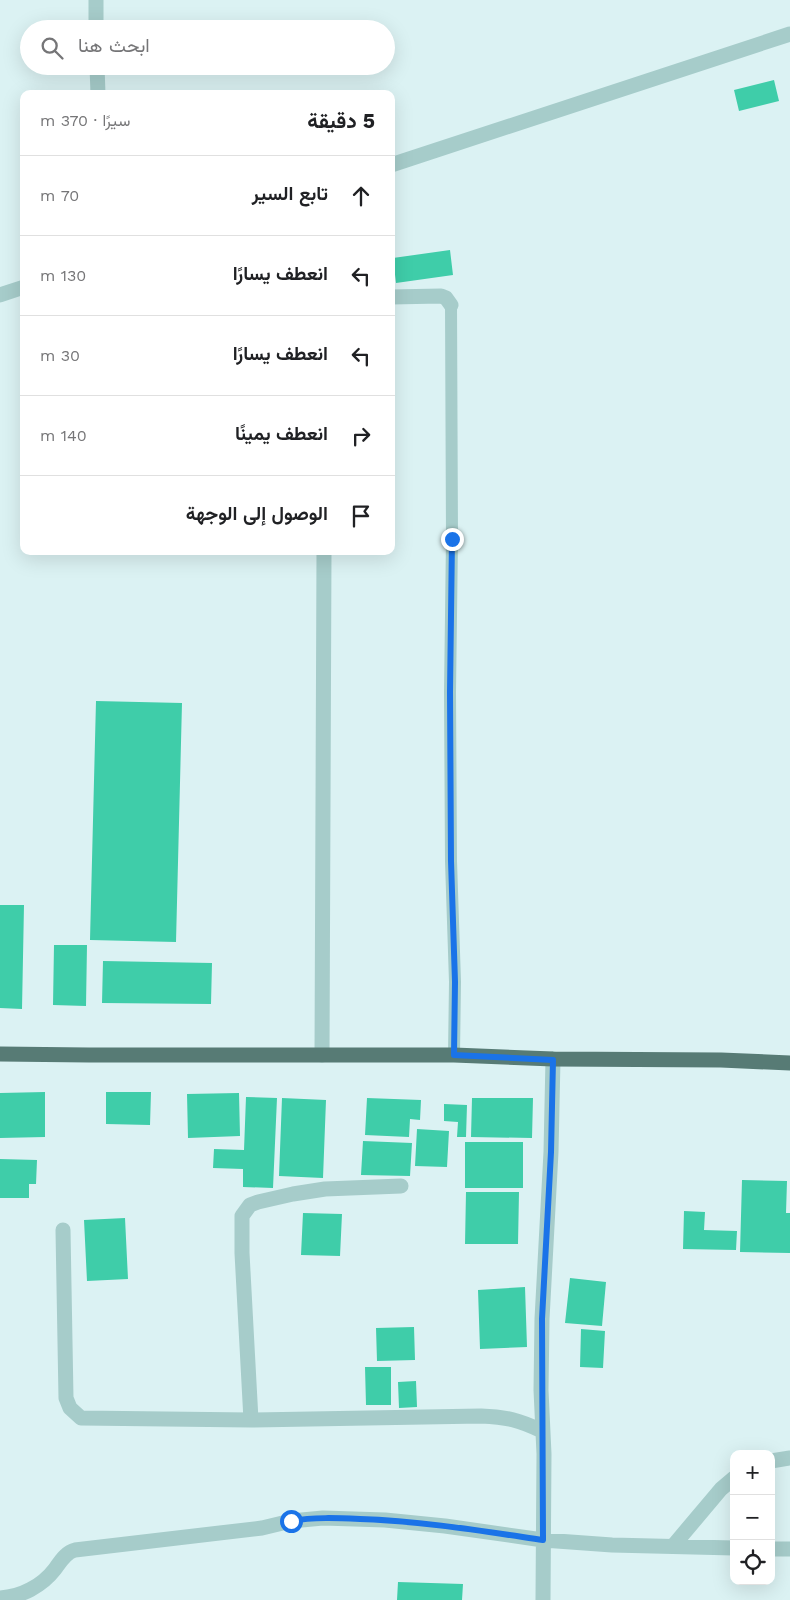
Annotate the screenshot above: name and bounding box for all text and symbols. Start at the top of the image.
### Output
search box [20,20,395,75]
icon: search [38,34,66,62]
text: ابحث هنا [78,34,150,57]
text: 5 دقيقة [307,108,375,133]
text: سيرًا · 370 m [40,111,130,130]
text: تابع السير [252,182,328,205]
icon: ahead [347,182,375,210]
text: 70 m [40,186,79,205]
text: انعطف يسارًا [233,262,328,285]
icon: left [347,262,375,290]
text: 130 m [40,266,86,285]
text: انعطف يسارًا [233,342,328,365]
icon: left [347,342,375,370]
text: 30 m [40,346,80,365]
text: انعطف يمينًا [235,422,328,445]
icon: right [347,422,375,450]
text: 140 m [40,426,87,445]
text: الوصول إلى الوجهة [186,502,328,525]
icon: arrive [347,502,375,530]
route end [441,528,464,551]
map controls [730,1450,775,1585]
button: + [730,1450,775,1495]
button: − [730,1495,775,1540]
route start [280,1510,303,1533]
button: locate [730,1540,775,1585]

